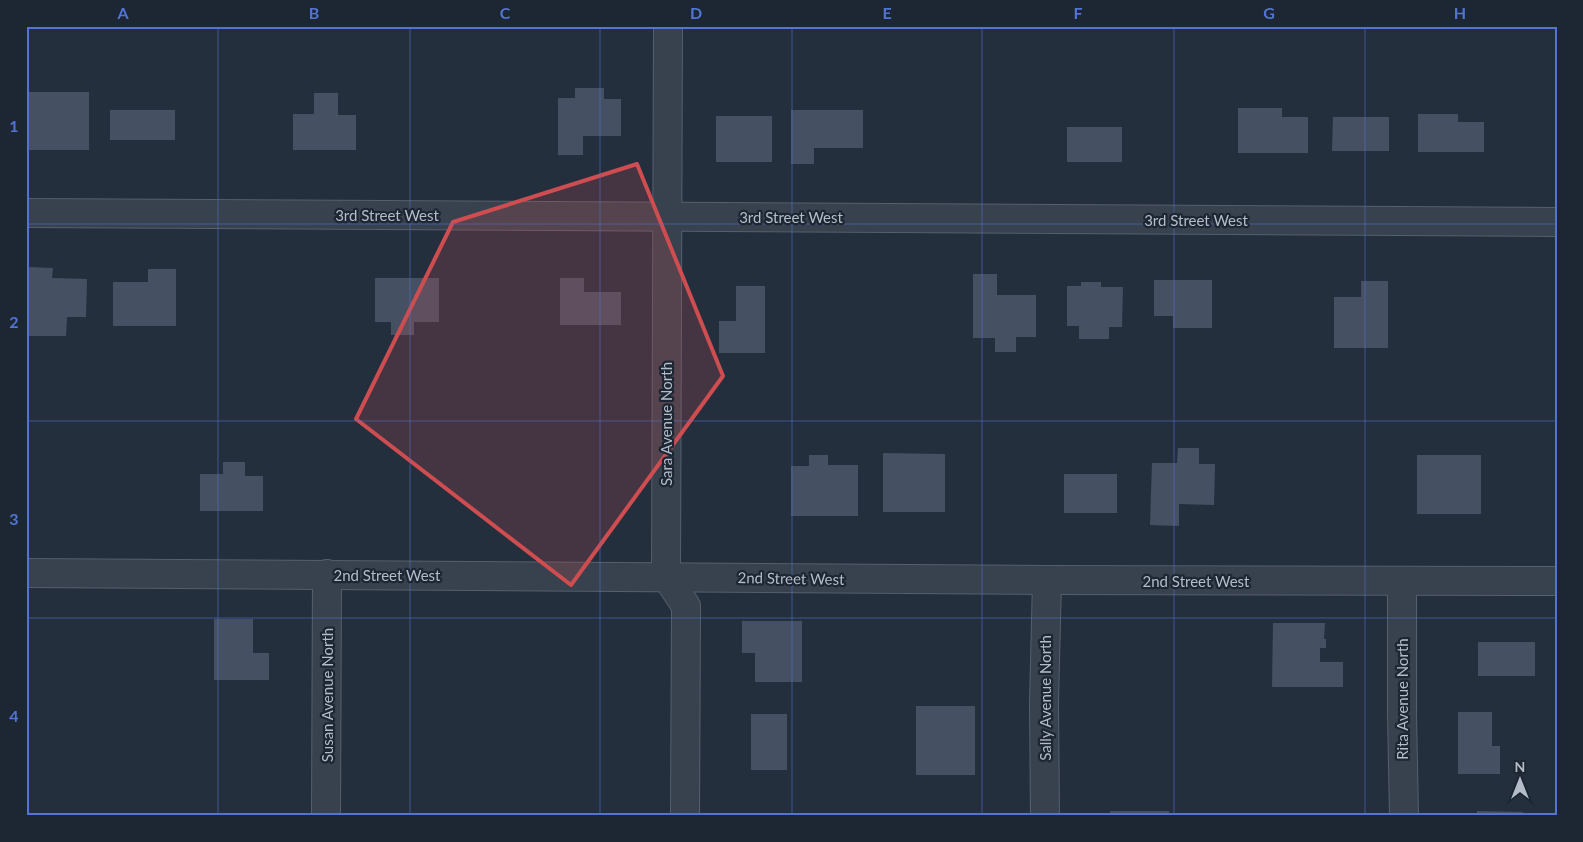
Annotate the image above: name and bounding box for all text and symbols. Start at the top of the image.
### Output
text: A [116,3,129,22]
text: B [309,3,319,22]
text: C [500,3,511,22]
text: D [690,3,702,22]
text: E [882,3,892,22]
text: F [1073,3,1083,22]
text: G [1263,3,1275,22]
text: H [1454,3,1466,22]
text: 1 [9,116,19,135]
street label: 3rd Street West [335,206,439,224]
street label: 3rd Street West [739,208,843,226]
street label: 3rd Street West [1144,211,1248,229]
text: 2 [9,312,19,331]
street label: Sara Avenue North [657,362,675,486]
text: 3 [9,509,19,528]
street label: 2nd Street West [334,566,441,584]
street label: 2nd Street West [737,568,845,588]
street label: 2nd Street West [1143,572,1250,590]
street label: Susan Avenue North [318,628,336,762]
street label: Sally Avenue North [1036,635,1054,761]
street label: Rita Avenue North [1393,638,1411,760]
text: 4 [9,706,19,725]
north arrow [1496,754,1546,804]
text: N [1515,758,1525,775]

